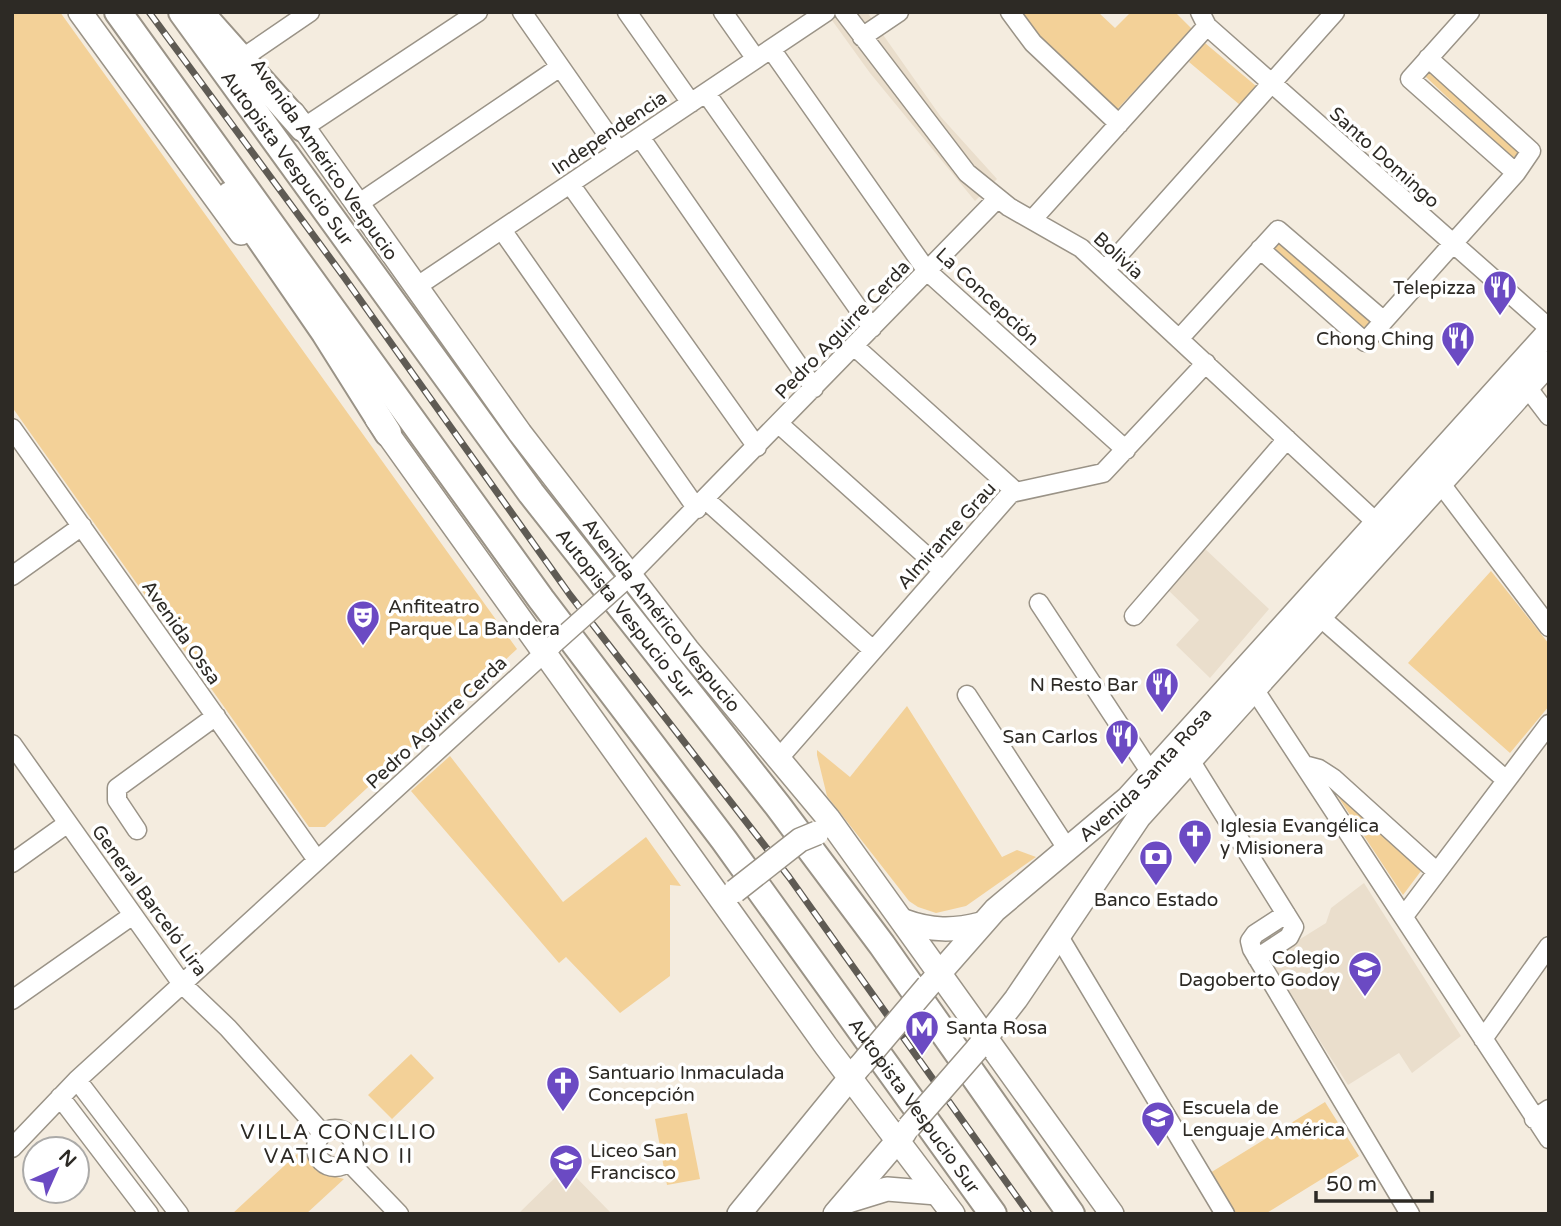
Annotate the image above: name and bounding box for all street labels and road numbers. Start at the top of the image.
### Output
street label: Avenida Américo Vespucio [246,55,402,265]
street label: Autopista Vespucio Sur [216,67,358,250]
street label: Independencia [548,86,671,179]
street label: Santo Domingo [1325,103,1444,213]
street label: Bolivia [1089,228,1148,284]
street label: La Concepción [931,243,1044,350]
street label: Pedro Aguirre Cerda [771,256,915,404]
street label: Almirante Grau [893,477,1001,594]
street label: Avenida Américo Vespucio [578,514,745,717]
street label: Autopista Vespucio Sur [551,524,699,703]
street label: Avenida Ossa [137,576,225,689]
street label: Pedro Aguirre Cerda [362,652,512,794]
street label: Avenida Santa Rosa [1075,703,1216,847]
street label: General Barceló Lira [87,821,211,981]
street label: Autopista Vespucio Sur [844,1014,985,1198]

